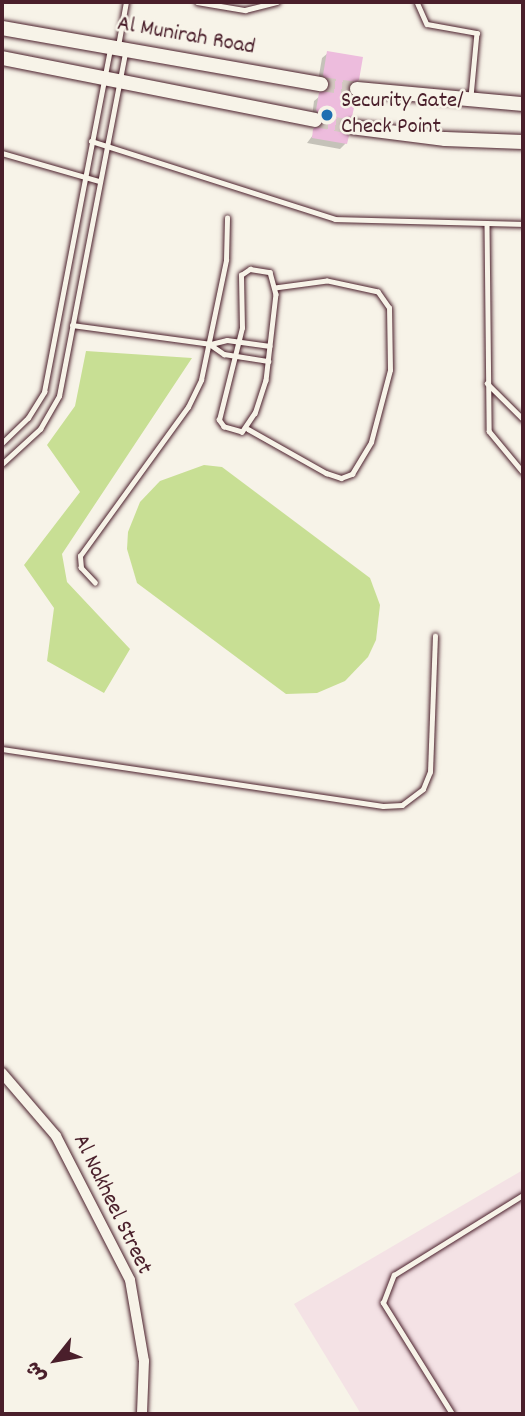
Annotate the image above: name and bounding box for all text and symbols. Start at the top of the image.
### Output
street label: Al Munirah Road [115,11,257,63]
place label: Security Gate/ Check Point [341,88,464,142]
marker: Security Gate/ Check Point [319,107,335,123]
street label: Al Nakheel Street [65,1131,157,1279]
north arrow [21,1325,91,1395]
text: ش [21,1355,55,1387]

